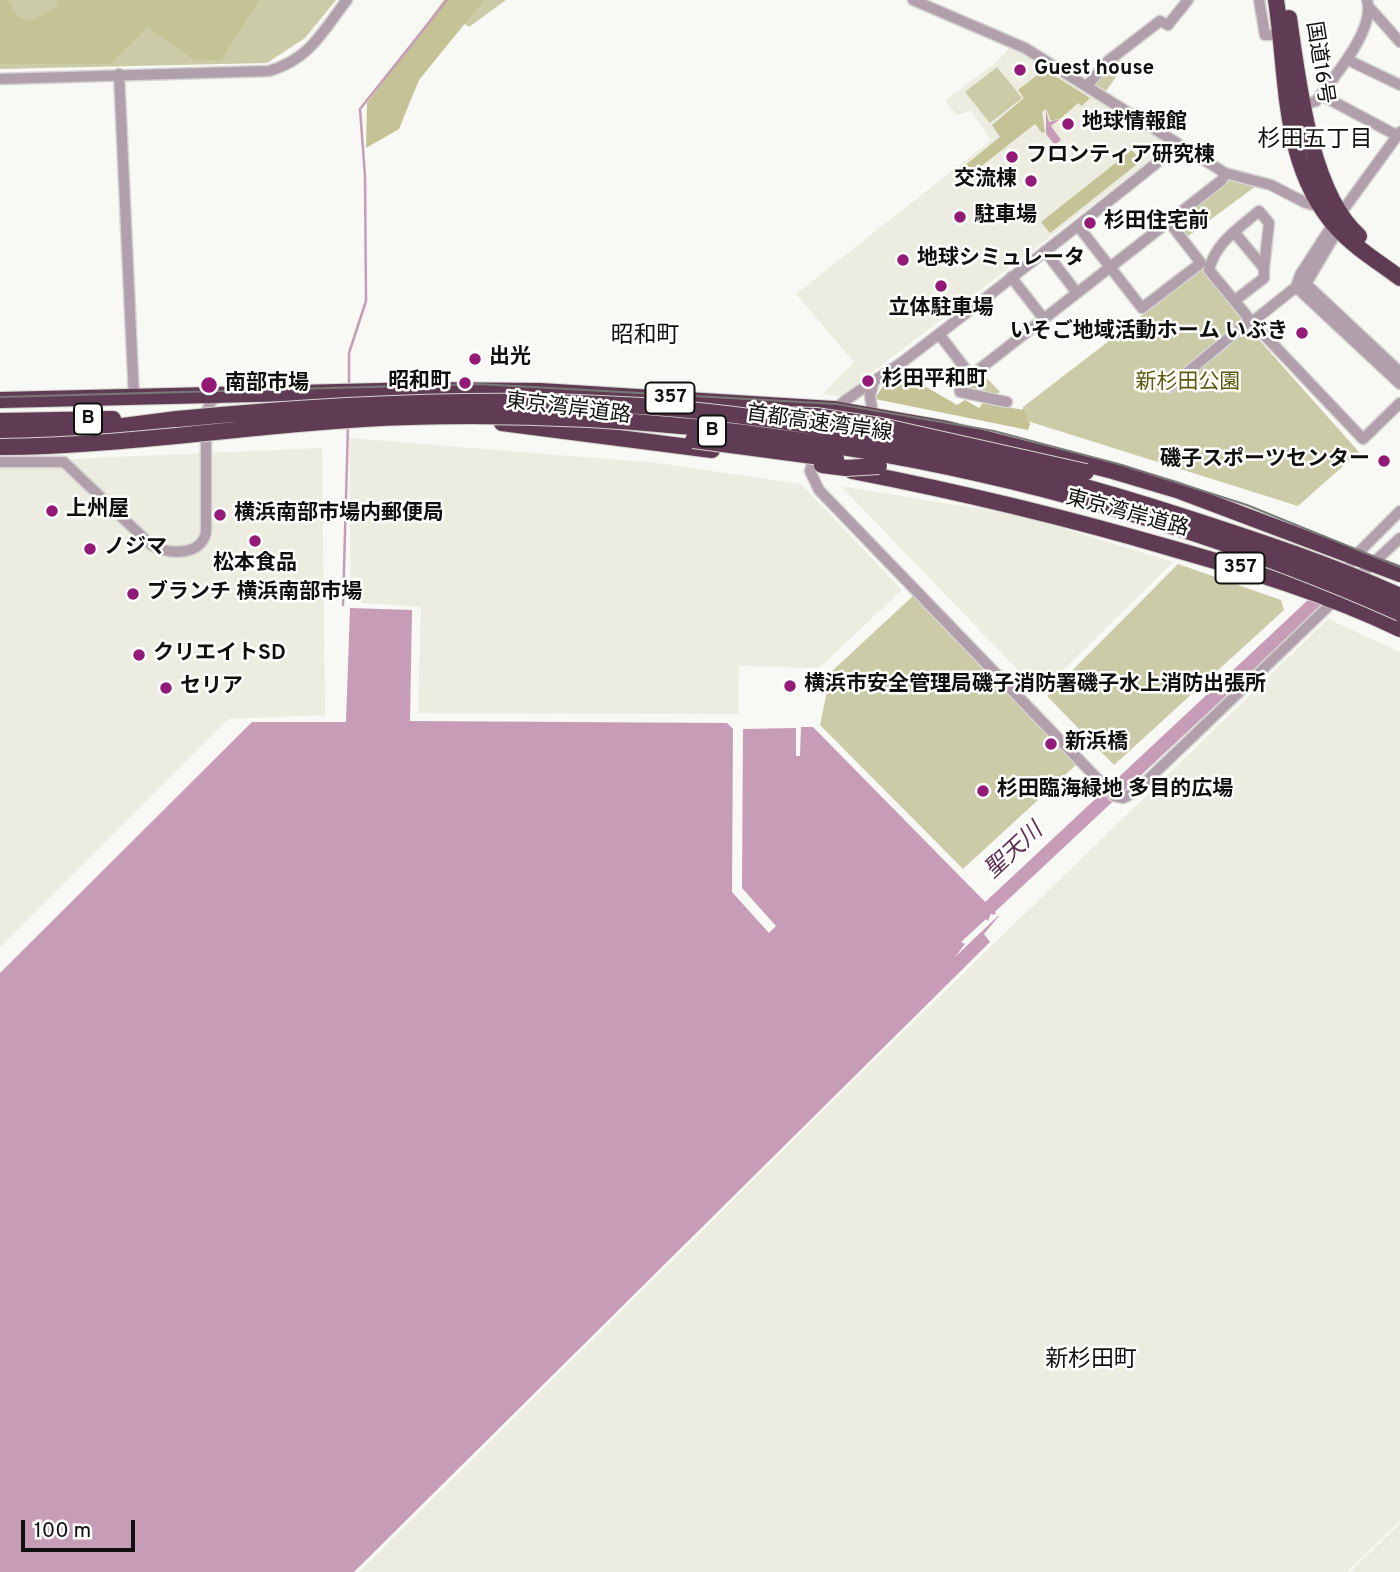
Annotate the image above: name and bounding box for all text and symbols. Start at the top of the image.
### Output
street label: 国道16号 [1299,20,1337,106]
place label: Guest house [1034,57,1154,83]
marker: Guest house [1012,62,1028,78]
place label: 地球情報館 [1082,111,1187,137]
marker: 地球情報館 [1060,116,1076,132]
district label: 杉田五丁目 [1258,127,1372,155]
place label: フロンティア研究棟 [1026,144,1215,170]
marker: フロンティア研究棟 [1004,149,1020,165]
place label: 交流棟 [954,168,1017,194]
marker: 交流棟 [1023,173,1039,189]
place label: 駐車場 [974,204,1037,230]
marker: 駐車場 [952,209,968,225]
place label: 杉田住宅前 [1104,210,1209,236]
marker: 杉田住宅前 [1082,215,1098,231]
place label: 地球シミュレータ [917,247,1085,273]
marker: 地球シミュレータ [895,252,911,268]
marker: 立体駐車場 [933,278,949,294]
place label: 立体駐車場 [889,297,993,323]
place label: いそご地域活動ホーム いぶき [1010,320,1288,346]
district label: 昭和町 [611,323,679,351]
marker: いそご地域活動ホーム いぶき [1294,325,1310,341]
place label: 出光 [489,346,531,372]
marker: 出光 [467,351,483,367]
place label: 杉田平和町 [882,368,987,394]
place label: 昭和町 [388,370,451,396]
park label: 新杉田公園 [1136,371,1240,397]
place label: 南部市場 [225,372,309,398]
marker: 杉田平和町 [860,373,876,389]
marker: 南部市場 [199,375,219,395]
marker: 昭和町 [457,375,473,391]
road number: 357 [646,382,694,414]
street label: 東京湾岸道路 [504,390,632,430]
street label: 首都高速湾岸線 [744,402,894,448]
road number: B [74,404,102,434]
road number: B [698,416,726,446]
place label: 磯子スポーツセンター [1160,448,1370,474]
marker: 磯子スポーツセンター [1376,453,1392,469]
street label: 東京湾岸道路 [1063,487,1191,543]
place label: 上州屋 [66,498,129,524]
place label: 横浜南部市場内郵便局 [234,502,444,528]
marker: 上州屋 [44,503,60,519]
marker: 横浜南部市場内郵便局 [212,507,228,523]
marker: 松本食品 [247,533,263,549]
place label: ノジマ [104,536,167,562]
marker: ノジマ [82,541,98,557]
place label: 松本食品 [213,552,297,578]
road number: 357 [1216,552,1264,583]
place label: ブランチ 横浜南部市場 [147,581,362,607]
marker: ブランチ 横浜南部市場 [125,586,141,602]
place label: クリエイトSD [153,642,286,668]
marker: クリエイトSD [131,647,147,663]
place label: 横浜市安全管理局磯子消防署磯子水上消防出張所 [804,673,1266,699]
place label: セリア [180,675,243,701]
marker: 横浜市安全管理局磯子消防署磯子水上消防出張所 [782,678,798,694]
marker: セリア [158,680,174,696]
place label: 新浜橋 [1065,731,1128,757]
marker: 新浜橋 [1043,736,1059,752]
place label: 杉田臨海緑地 多目的広場 [997,778,1233,804]
marker: 杉田臨海緑地 多目的広場 [975,783,991,799]
water label: 聖天川 [980,818,1050,886]
district label: 新杉田町 [1045,1347,1137,1375]
scale bar [24,1506,138,1550]
text: 100 m [34,1518,91,1545]

